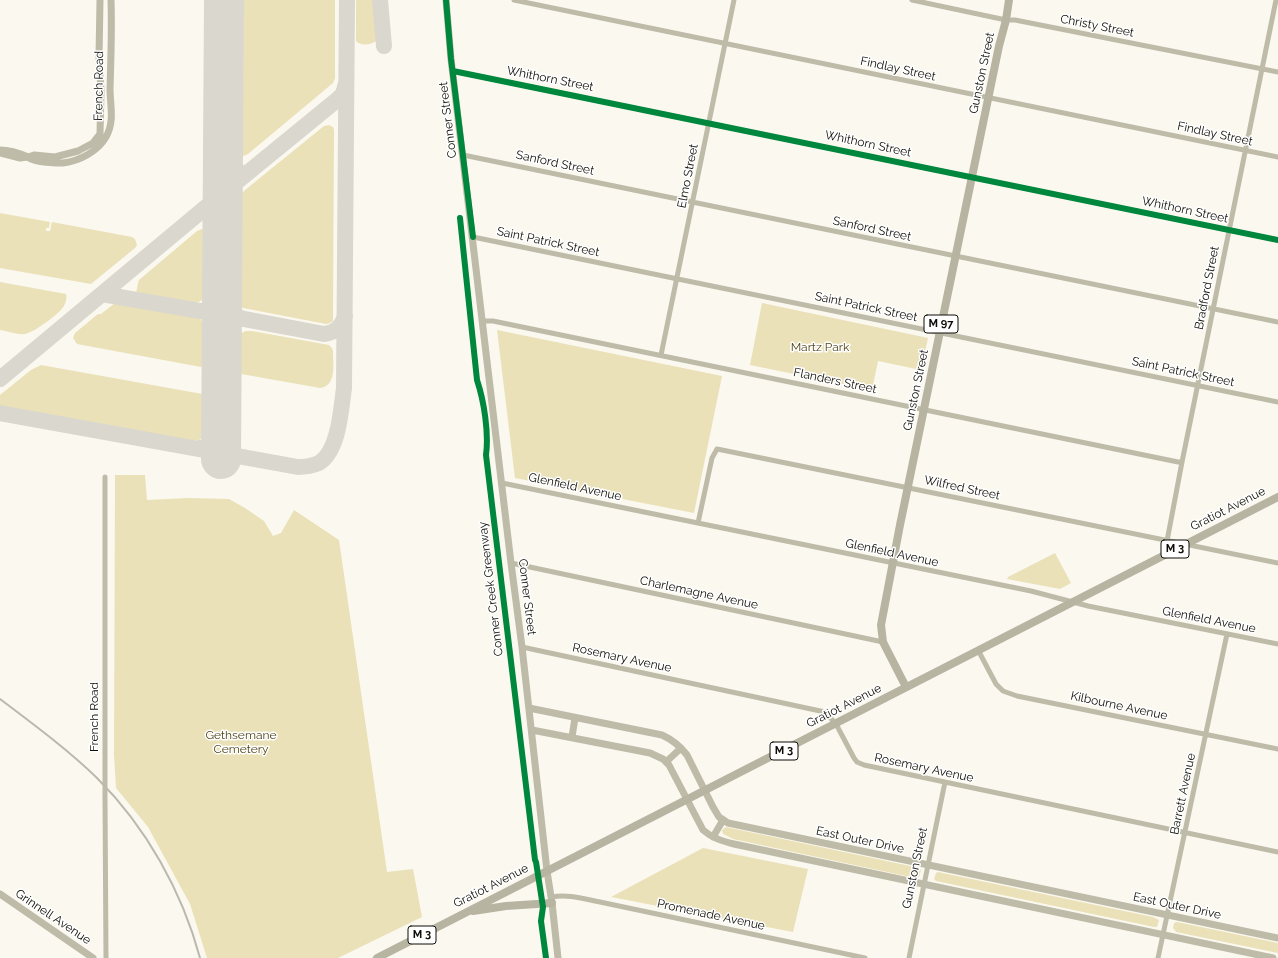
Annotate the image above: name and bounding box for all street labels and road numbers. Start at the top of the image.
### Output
street label: Christy Street [1059,12,1135,40]
street label: Gunston Street [966,31,998,115]
street label: French Road [91,51,107,121]
street label: Findlay Street [859,54,937,84]
street label: Whithorn Street [506,64,594,94]
street label: Conner Street [436,81,460,159]
street label: Findlay Street [1176,119,1254,149]
street label: Whithorn Street [824,128,912,160]
street label: Elmo Street [675,143,701,209]
street label: Sanford Street [515,148,595,178]
street label: Whithorn Street [1141,194,1229,226]
street label: Sanford Street [832,214,912,244]
street label: Saint Patrick Street [495,224,601,260]
street label: Bradford Street [1192,245,1222,331]
street label: Saint Patrick Street [813,289,919,325]
road number: M 97 [924,315,958,333]
street label: Gunston Street [900,348,932,432]
street label: Saint Patrick Street [1130,354,1236,390]
street label: Flanders Street [792,365,878,397]
street label: Glenfield Avenue [527,470,623,504]
street label: Wilfred Street [923,473,1001,503]
street label: Gratiot Avenue [1188,484,1268,534]
street label: Conner Creek Greenway [476,521,506,657]
street label: Glenfield Avenue [844,536,940,570]
road number: M 3 [1161,540,1189,558]
street label: Conner Street [515,558,539,636]
street label: Charlemagne Avenue [639,573,759,613]
street label: Glenfield Avenue [1161,604,1257,636]
street label: Rosemary Avenue [571,640,673,676]
street label: Gratiot Avenue [804,681,884,731]
street label: French Road [87,682,101,752]
street label: Kilbourne Avenue [1069,689,1169,723]
road number: M 3 [770,742,798,760]
street label: Rosemary Avenue [873,750,975,786]
street label: Barrett Avenue [1167,752,1199,836]
street label: East Outer Drive [815,824,905,856]
street label: Gunston Street [899,826,931,910]
street label: Gratiot Avenue [451,861,531,911]
street label: Grinnell Avenue [12,886,94,948]
street label: East Outer Drive [1132,890,1222,922]
street label: Promenade Avenue [656,897,766,933]
road number: M 3 [408,926,436,944]

